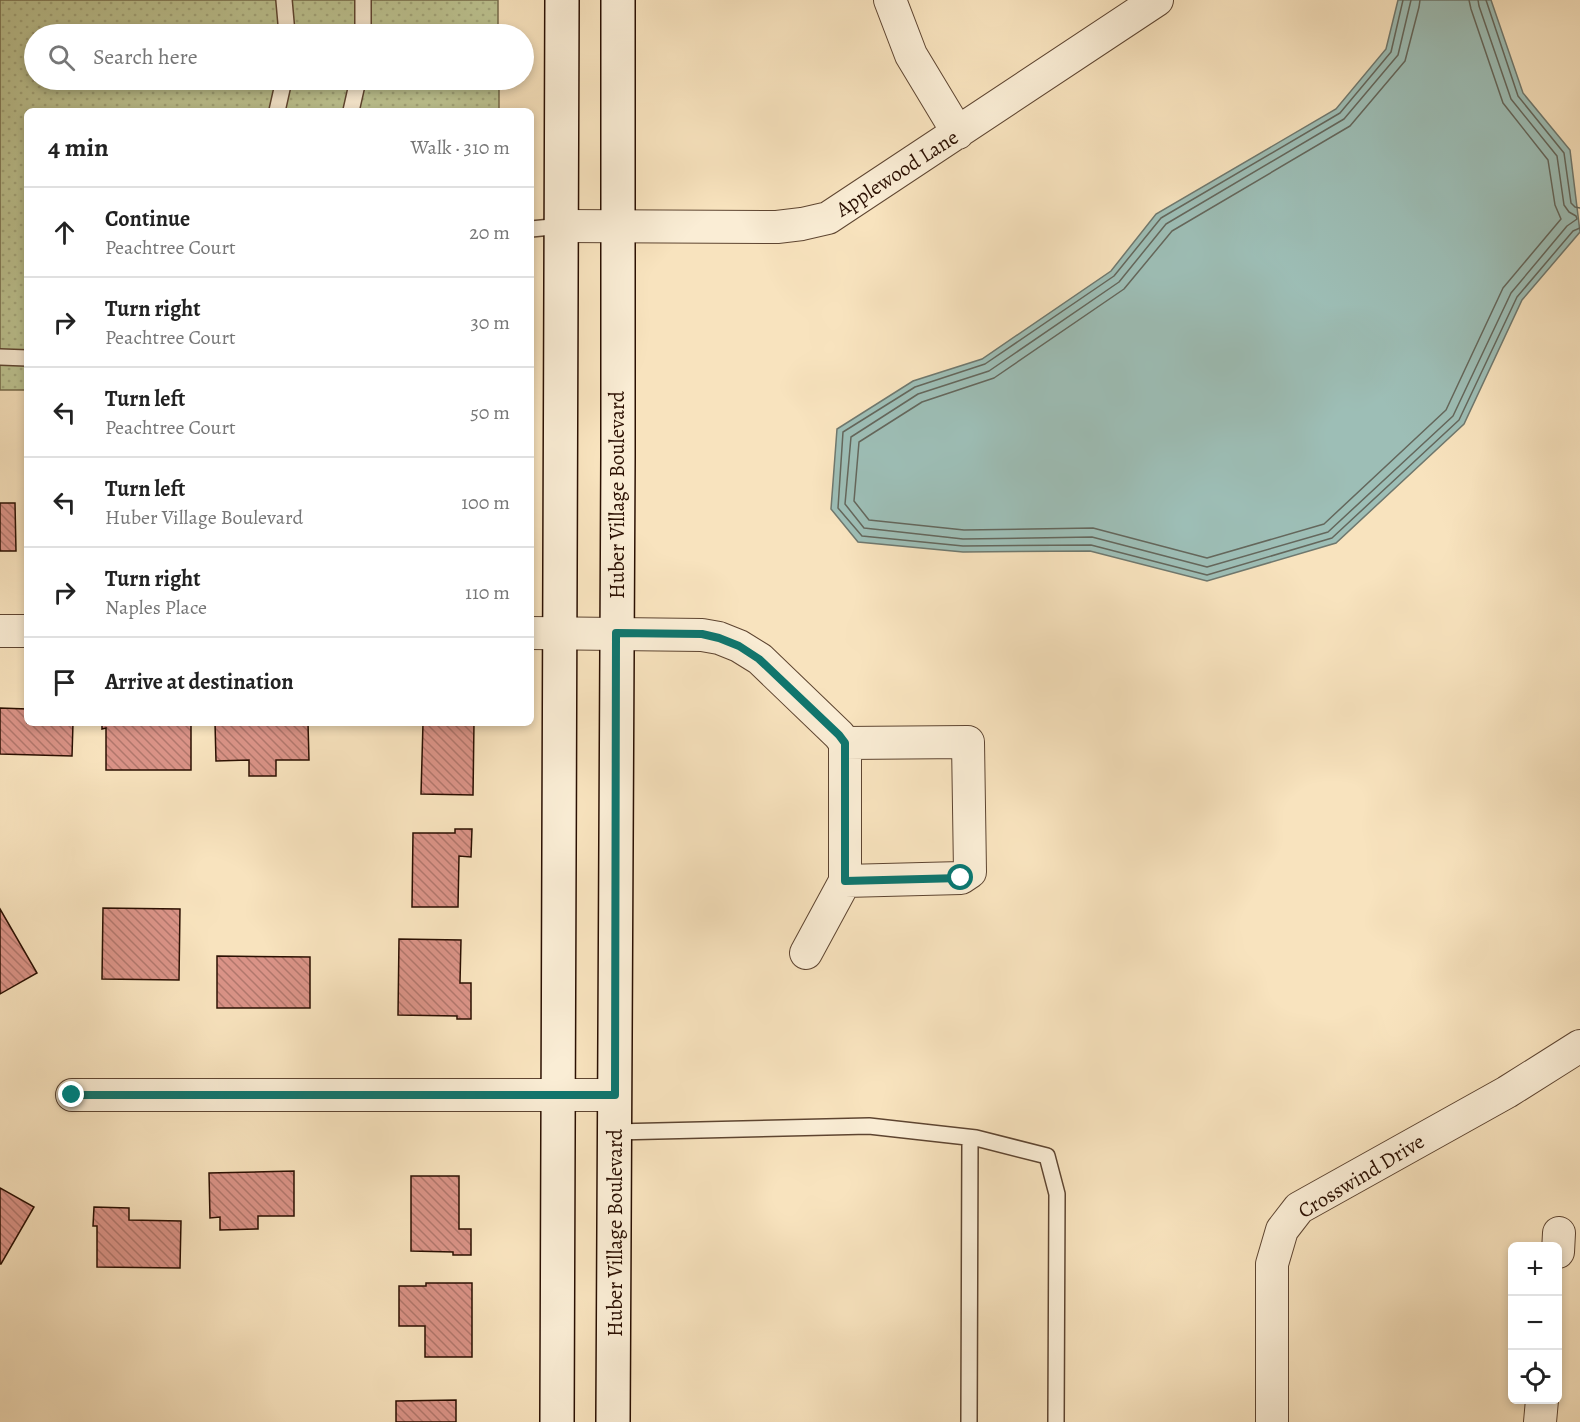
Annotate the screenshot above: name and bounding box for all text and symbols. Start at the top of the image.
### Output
search box [24,24,534,90]
icon: search [45,41,78,74]
text: Search here [93,42,198,72]
street label: Applewood Lane [830,123,964,224]
text: 4 min [48,130,109,165]
text: Walk · 310 m [411,134,510,161]
text: Continue [105,204,190,234]
icon: ahead [48,216,81,249]
text: 20 m [469,219,510,246]
text: Peachtree Court [105,234,236,261]
text: Turn right [105,294,201,324]
icon: right [48,306,81,339]
text: 30 m [470,309,510,336]
text: Peachtree Court [105,324,236,351]
text: Turn left [105,384,185,414]
street label: Huber Village Boulevard [603,390,631,599]
icon: left [48,396,81,429]
text: 50 m [470,399,510,426]
text: Peachtree Court [105,414,236,441]
text: Turn left [105,474,185,504]
icon: left [48,486,81,519]
text: 100 m [461,489,510,516]
text: Huber Village Boulevard [105,504,303,531]
text: Turn right [105,564,201,594]
icon: right [48,576,81,609]
text: 110 m [465,579,510,606]
text: Naples Place [105,594,207,621]
icon: arrive [48,666,81,699]
text: Arrive at destination [105,667,294,697]
route start [947,864,973,890]
route end [58,1081,84,1107]
street label: Crosswind Drive [1293,1127,1429,1225]
street label: Huber Village Boulevard [601,1128,629,1337]
map controls [1508,1242,1562,1404]
button: + [1508,1242,1562,1296]
button: − [1508,1296,1562,1350]
button: locate [1508,1350,1562,1404]

